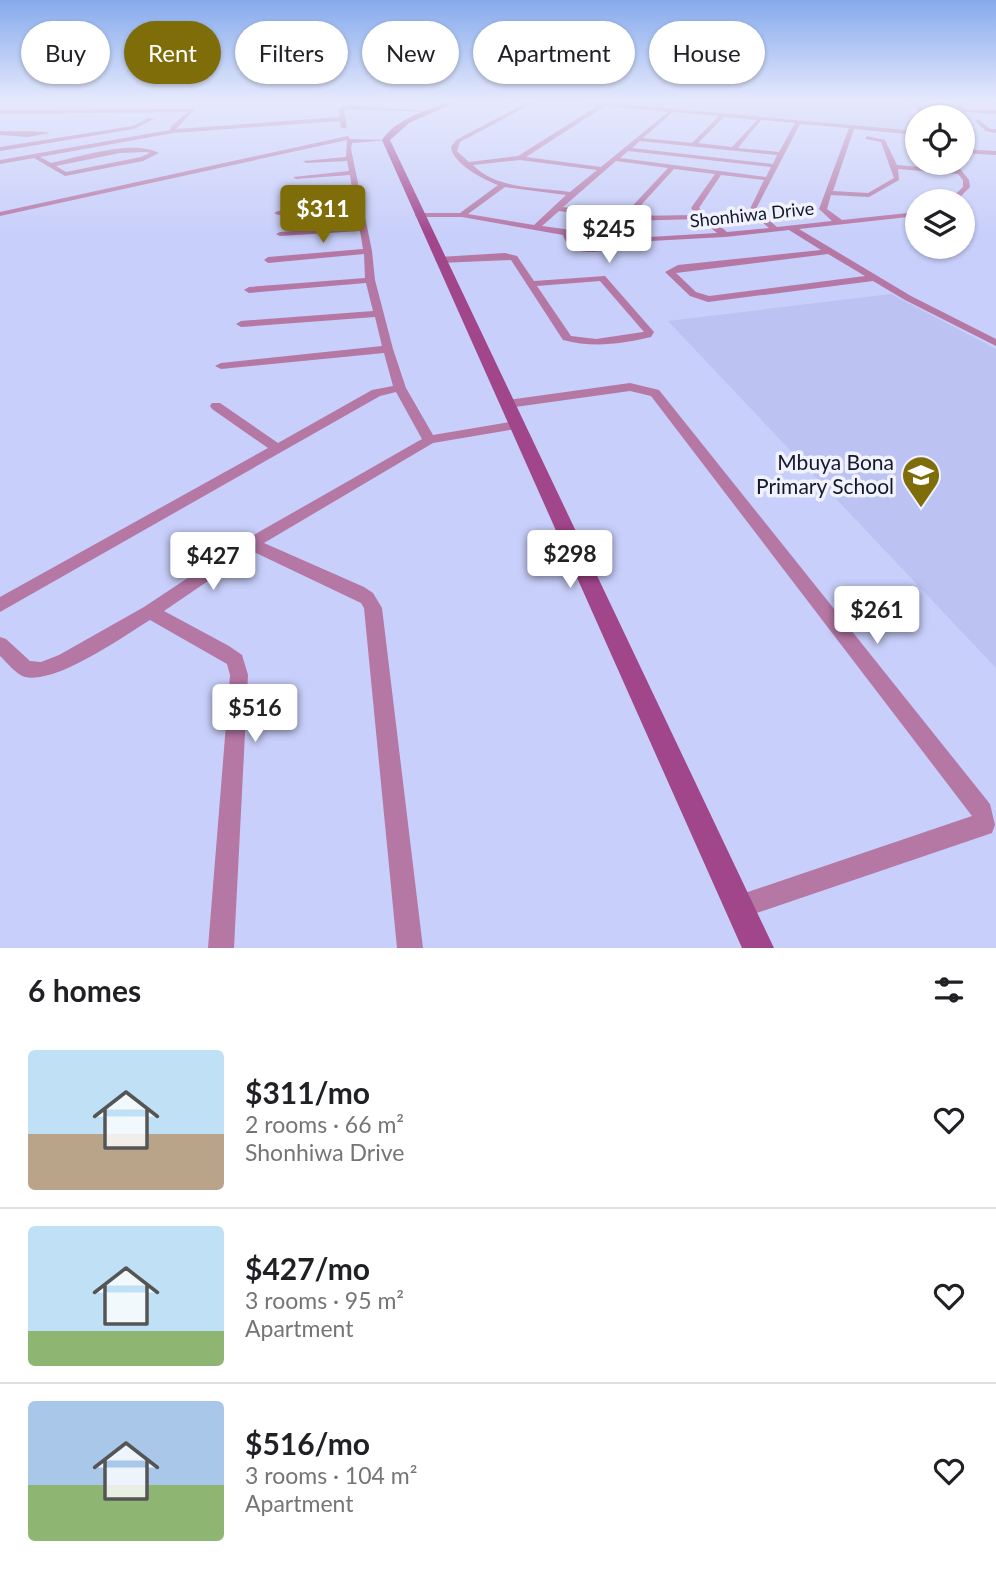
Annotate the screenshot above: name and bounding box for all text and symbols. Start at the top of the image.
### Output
chip: Buy [21,21,110,84]
chip: Rent [124,21,221,84]
chip: Filters [235,21,348,84]
chip: New [362,21,459,84]
chip: Apartment [473,21,635,84]
chip: House [649,21,765,84]
map controls [905,105,975,259]
button: locate [905,105,975,175]
pin: $311 [282,186,364,245]
button: layers [905,189,975,259]
text: $311 [296,194,350,222]
street label: Shonhiwa Drive [689,197,815,231]
pin: $245 [568,205,650,265]
text: $245 [582,214,636,242]
place label: Mbuya Bona Primary School [756,449,894,498]
school or university icon: Mbuya Bona Primary School [900,454,942,509]
pin: $298 [529,530,611,590]
pin: $427 [172,532,254,592]
text: $298 [543,539,597,567]
text: $427 [186,541,240,569]
pin: $261 [836,586,918,646]
text: $261 [850,595,904,623]
pin: $516 [214,684,296,744]
text: $516 [228,693,282,721]
icon: filters [930,971,968,1009]
text: 6 homes [28,972,141,1008]
text: $311/mo [245,1074,370,1110]
icon: home [84,1078,168,1162]
icon: heart [930,1101,968,1139]
text: 2 rooms · 66 m² [245,1110,404,1138]
text: Shonhiwa Drive [245,1138,404,1166]
text: $427/mo [245,1250,370,1286]
icon: home [84,1254,168,1338]
icon: heart [930,1277,968,1315]
text: 3 rooms · 95 m² [245,1286,404,1314]
text: Apartment [245,1314,353,1342]
text: $516/mo [245,1425,370,1461]
icon: home [84,1429,168,1513]
icon: heart [930,1452,968,1490]
text: 3 rooms · 104 m² [245,1461,417,1489]
text: Apartment [245,1489,353,1517]

